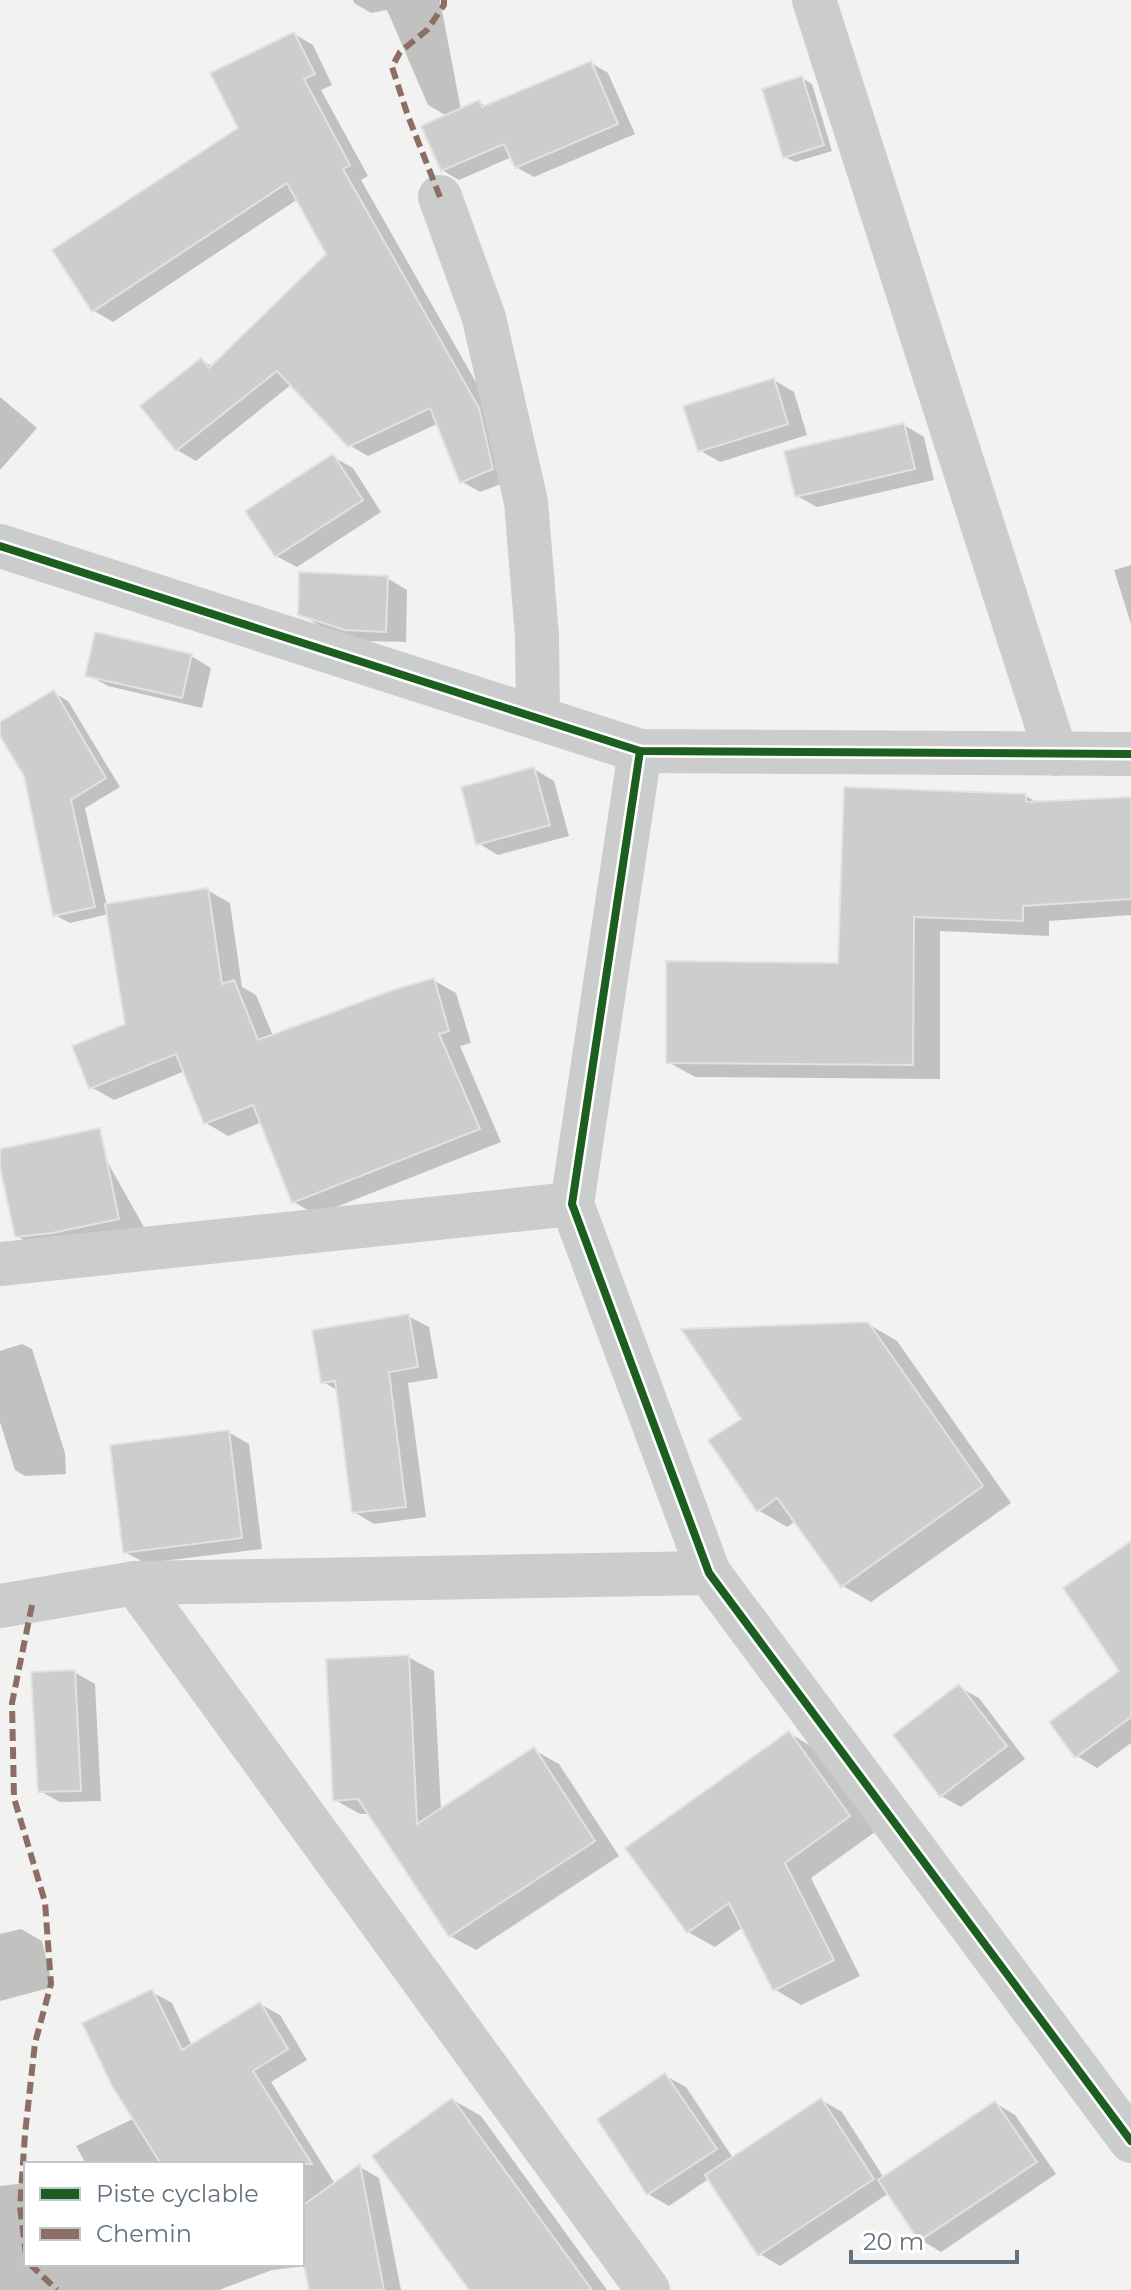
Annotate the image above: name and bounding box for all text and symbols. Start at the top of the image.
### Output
legend [24,2162,304,2266]
text: Piste cyclable [96,2179,259,2208]
scale bar [851,2214,1017,2264]
text: Chemin [96,2219,192,2248]
text: 20 m [863,2227,924,2256]

